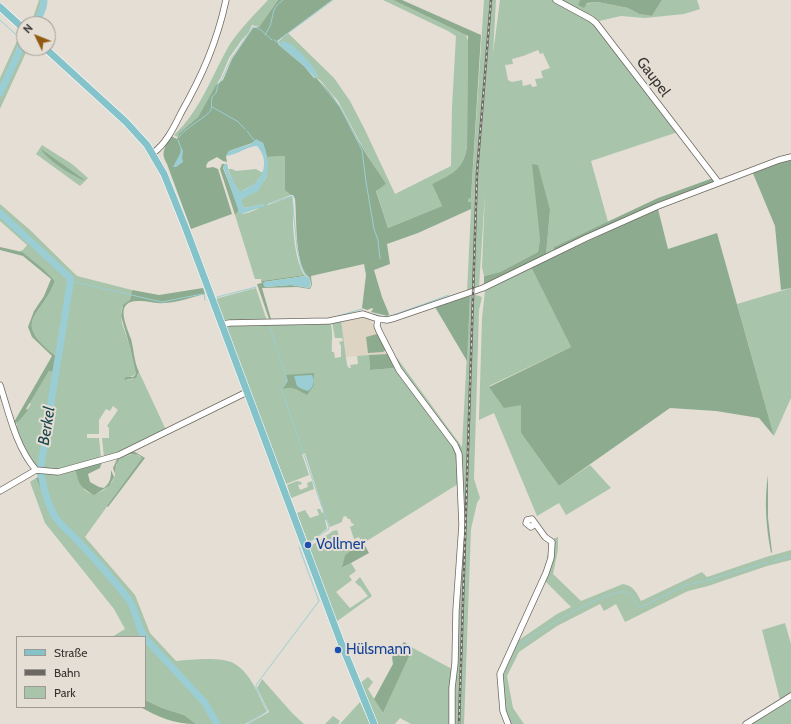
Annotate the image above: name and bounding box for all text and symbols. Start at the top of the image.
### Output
north arrow [16,16,56,56]
text: N [20,21,36,36]
street label: Gaupel [632,54,674,100]
water label: Berkel [34,405,60,447]
place label: Vollmer [316,536,365,554]
marker: Vollmer [303,540,313,550]
legend [16,636,146,708]
place label: Hülsmann [346,641,411,659]
text: Straße [54,645,87,660]
marker: Hülsmann [333,645,343,655]
text: Bahn [54,665,80,680]
text: Park [54,685,76,700]

